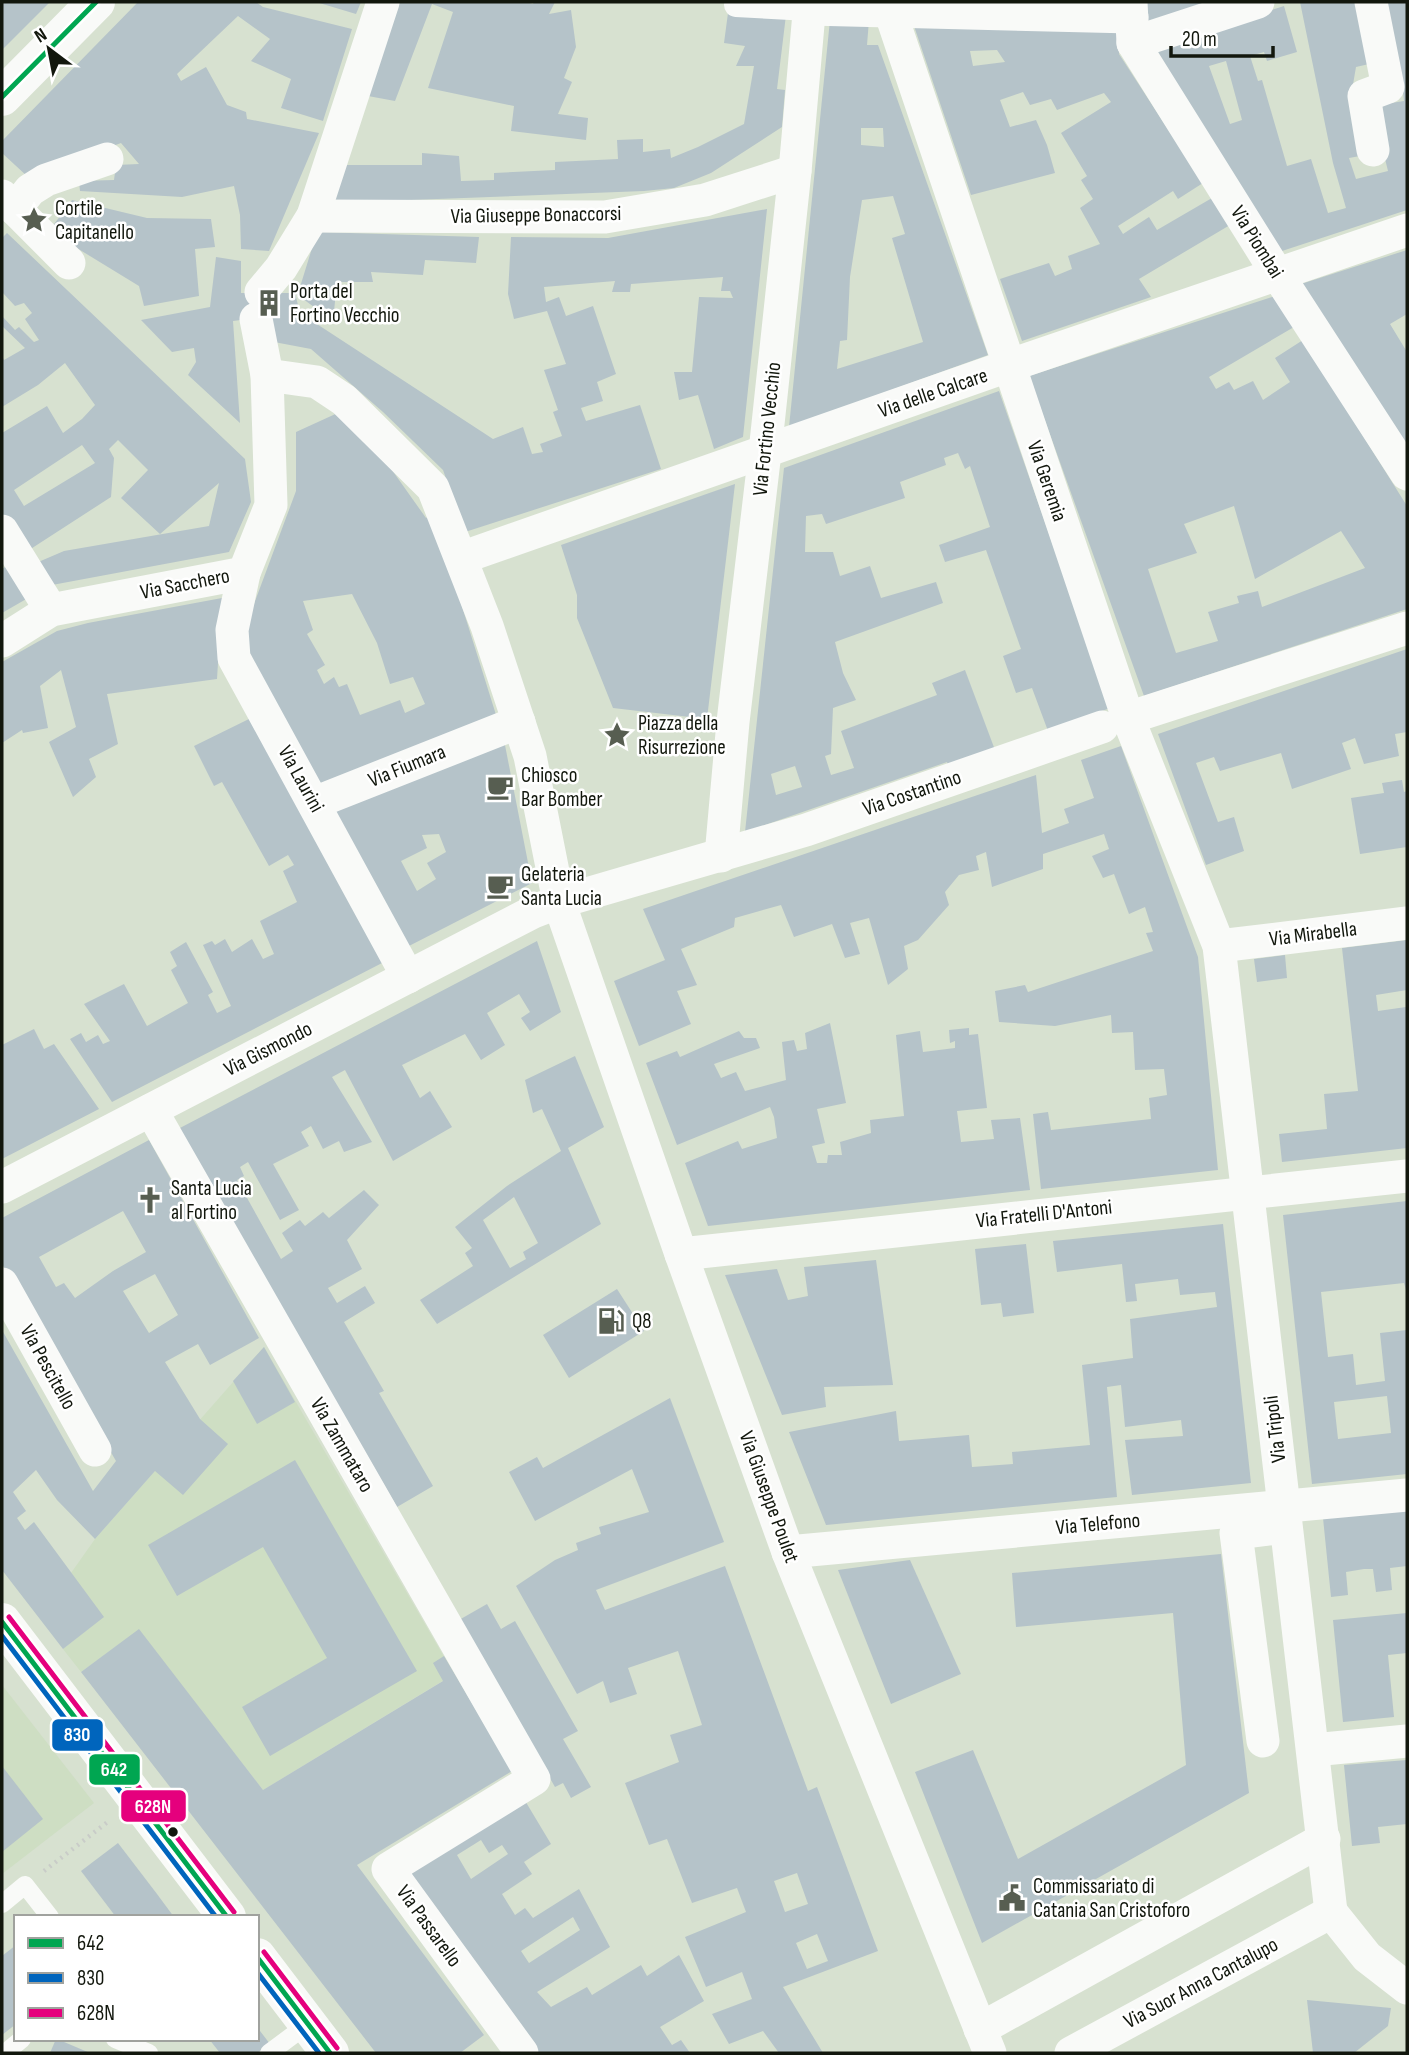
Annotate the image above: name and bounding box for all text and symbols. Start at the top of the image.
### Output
north arrow [14,14,84,84]
scale bar [1171,14,1272,58]
text: N [30,23,51,48]
text: 20 m [1182,27,1217,52]
place label: Cortile Capitanello [55,196,134,245]
street label: Via Giuseppe Bonaccorsi [450,201,622,229]
street label: Via Piombai [1225,201,1289,283]
place icon: Cortile Capitanello [19,205,49,235]
place label: Porta del Fortino Vecchio [290,279,400,328]
building icon: Porta del Fortino Vecchio [254,288,284,318]
street label: Via Fortino Vecchio [748,361,786,497]
street label: Via delle Calcare [875,363,991,423]
street label: Via Geremia [1022,438,1072,524]
street label: Via Sacchero [138,563,232,605]
place label: Piazza della Risurrezione [638,711,726,760]
place icon: Piazza della Risurrezione [602,720,632,750]
street label: Via Fiumara [365,739,449,793]
street label: Via Laurini [273,741,329,817]
place label: Chiosco Bar Bomber [521,763,603,812]
street label: Via Costantino [859,764,965,822]
cafe icon: Chiosco Bar Bomber [485,772,515,802]
place label: Gelateria Santa Lucia [521,862,602,911]
cafe icon: Gelateria Santa Lucia [485,871,515,901]
street label: Via Mirabella [1268,916,1358,952]
street label: Via Gismondo [220,1016,316,1082]
place label: Santa Lucia al Fortino [171,1176,252,1225]
church icon: Santa Lucia al Fortino [135,1185,165,1215]
street label: Via Fratelli D'Antoni [975,1194,1113,1234]
fuel station icon: Q8 [596,1306,626,1336]
place label: Q8 [632,1309,652,1334]
street label: Via Pescitello [14,1320,82,1414]
street label: Via Zammataro [305,1393,379,1497]
street label: Via Tripoli [1258,1394,1292,1464]
street label: Via Giuseppe Poulet [734,1428,804,1566]
street label: Via Telefono [1055,1508,1141,1540]
line badge: 830 [51,1718,104,1752]
text: 830 [64,1724,90,1747]
line badge: 642 [88,1753,141,1786]
text: 642 [101,1759,127,1782]
line badge: 628N [120,1789,187,1823]
text: 628N [135,1796,171,1819]
unlabelled marker [166,1825,180,1839]
place label: Commissariato di Catania San Cristoforo [1033,1874,1190,1923]
street label: Via Passarello [391,1880,467,1972]
public building icon: Commissariato di Catania San Cristoforo [997,1883,1027,1913]
legend [14,1915,259,2041]
text: 642 [77,1931,104,1956]
street label: Via Suor Anna Cantalupo [1120,1932,1282,2034]
text: 830 [77,1966,104,1991]
text: 628N [77,2001,115,2026]

